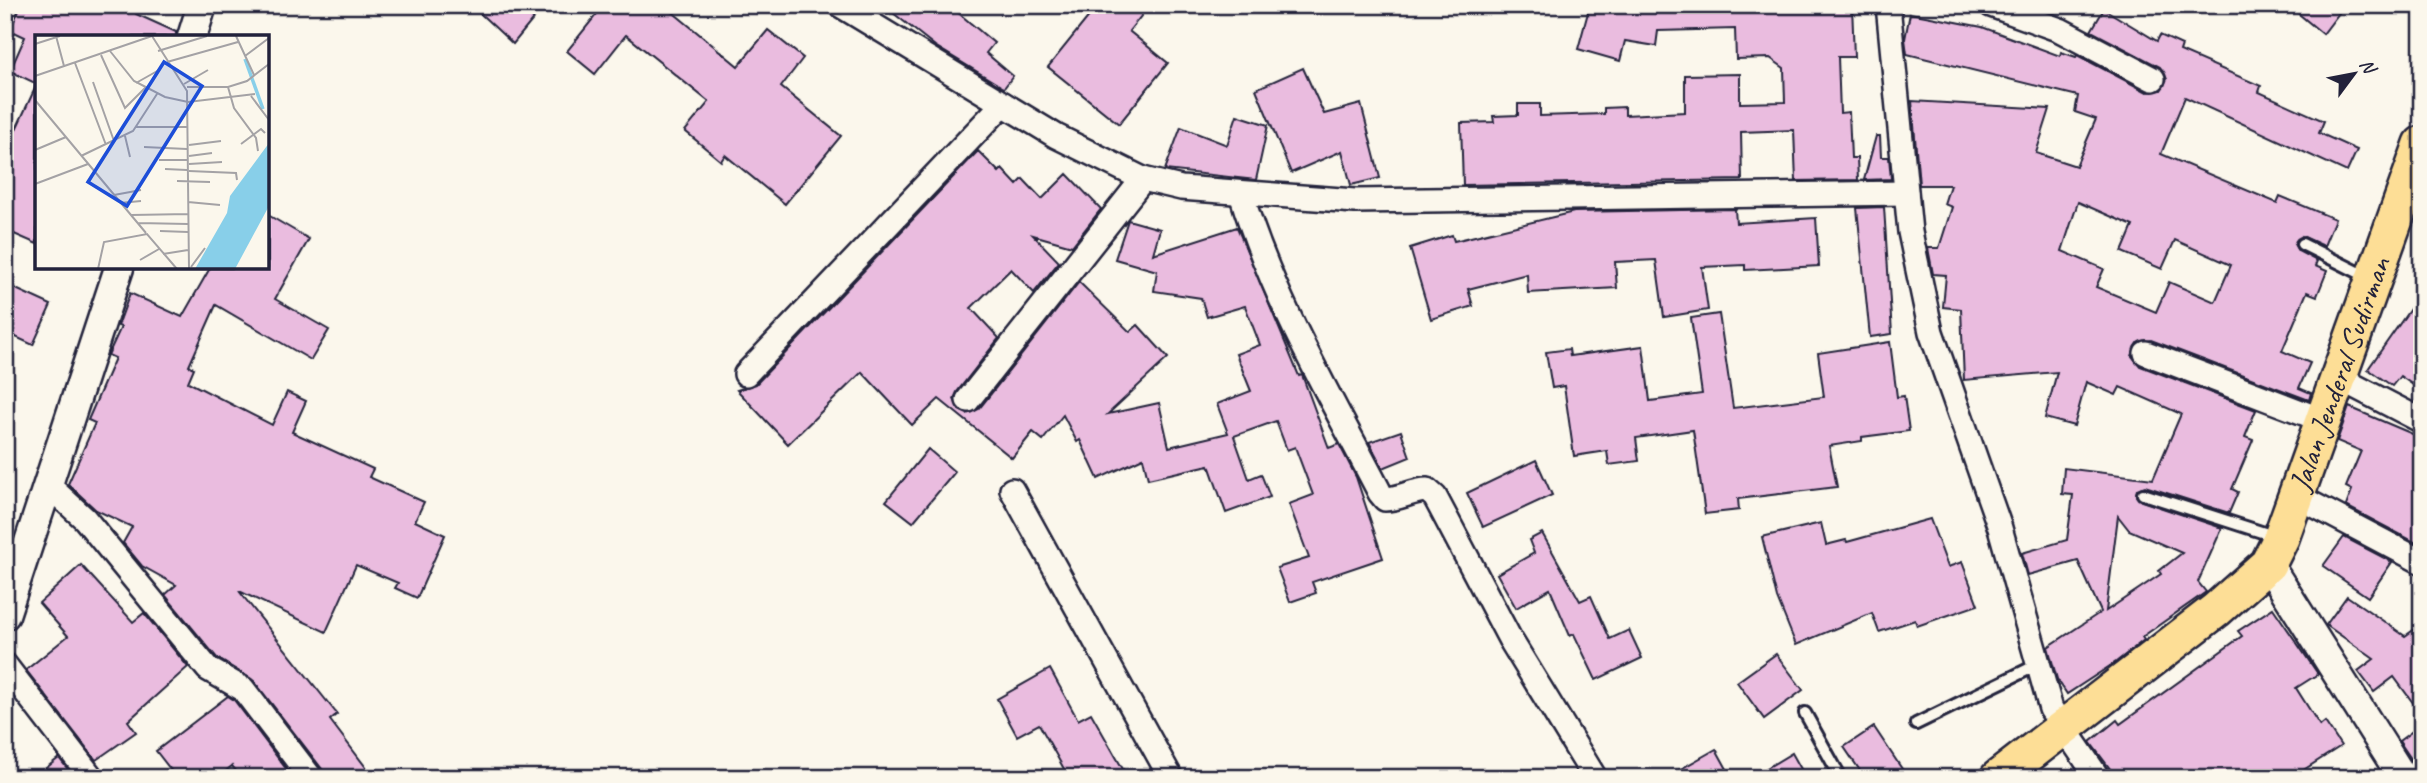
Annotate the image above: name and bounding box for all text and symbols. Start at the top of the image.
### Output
inset map [35,35,270,270]
north arrow [2318,38,2388,108]
text: N [2354,54,2383,80]
street label: Jalan Jenderal Sudirman [2280,251,2399,498]

